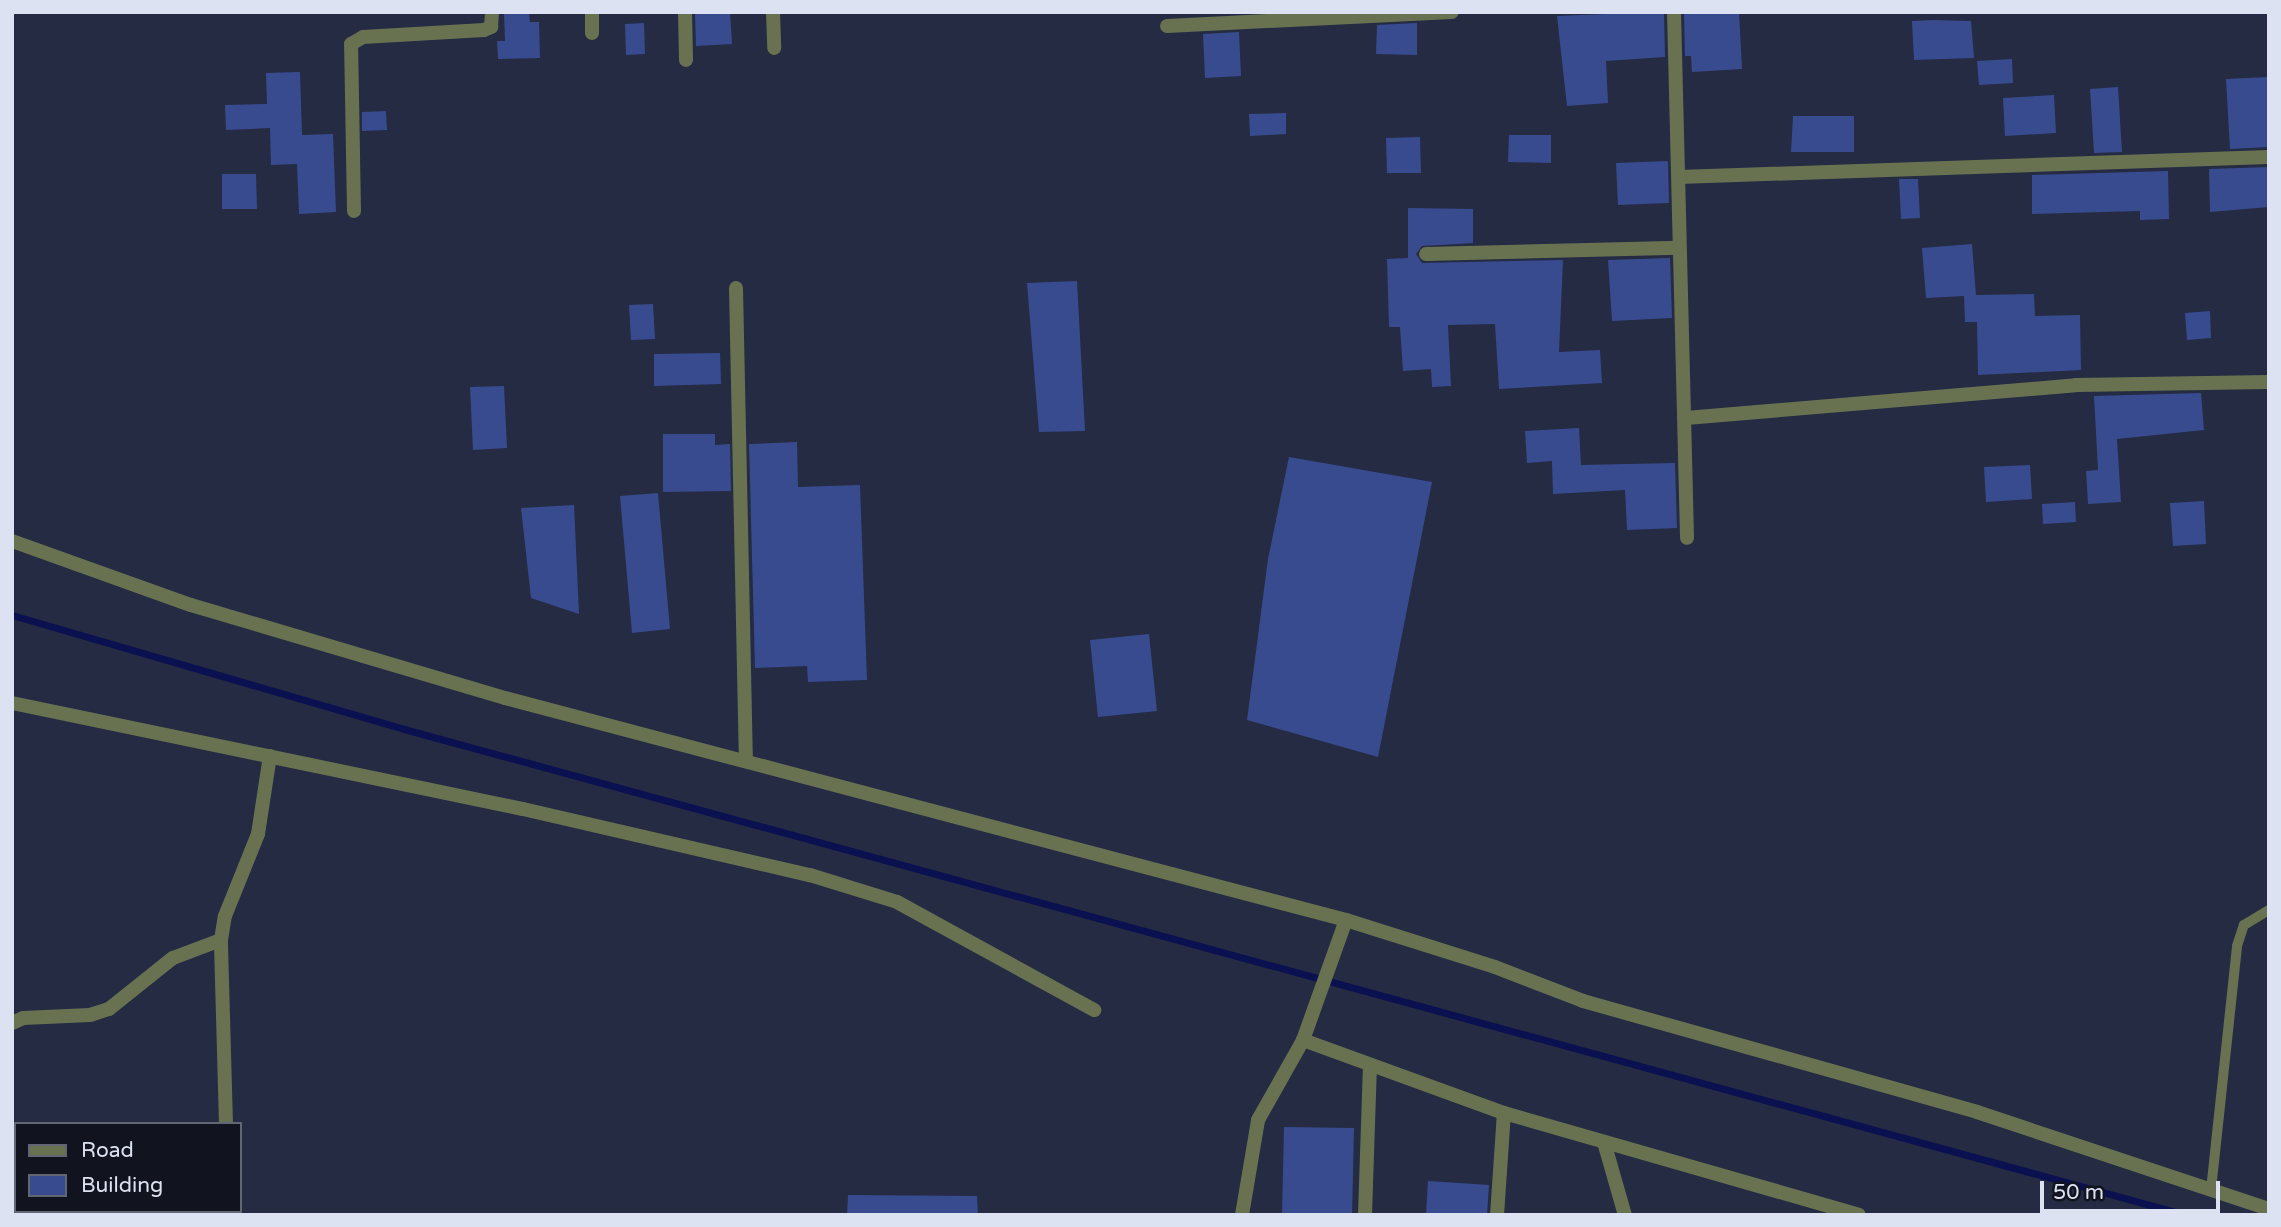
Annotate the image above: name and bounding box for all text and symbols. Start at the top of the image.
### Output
legend [14,1122,242,1213]
text: Road [81,1138,134,1163]
scale bar [2043,1168,2223,1212]
text: Building [81,1173,163,1198]
text: 50 m [2053,1180,2104,1205]

